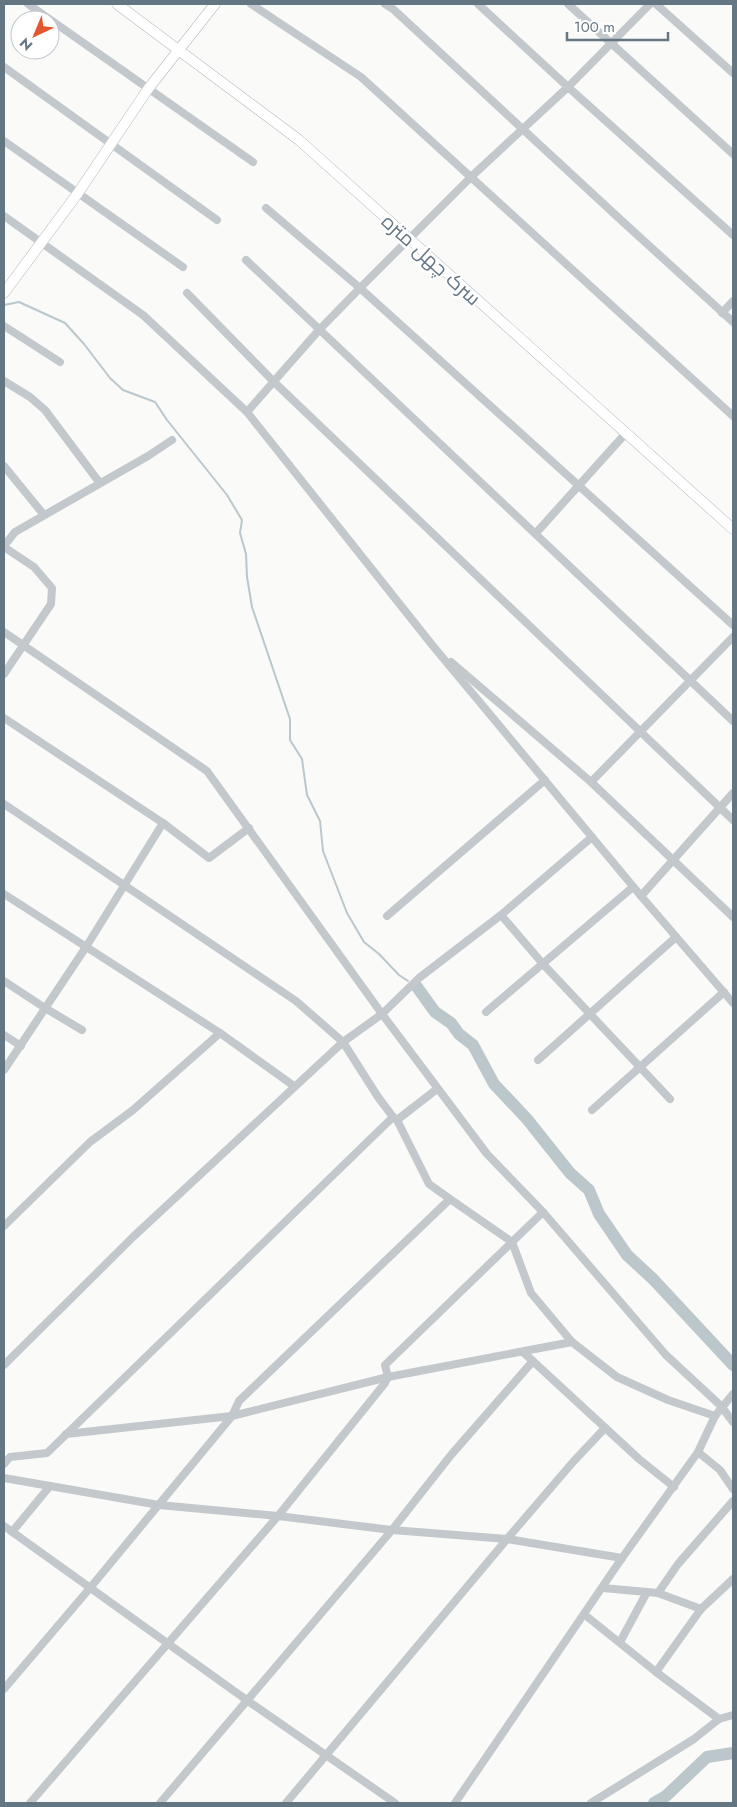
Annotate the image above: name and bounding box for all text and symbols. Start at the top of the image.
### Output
north arrow [10,10,60,60]
scale bar [567,10,668,42]
text: 100 m [574,16,615,38]
text: N [15,33,37,55]
street label: سرک چهل متره [375,208,487,312]

